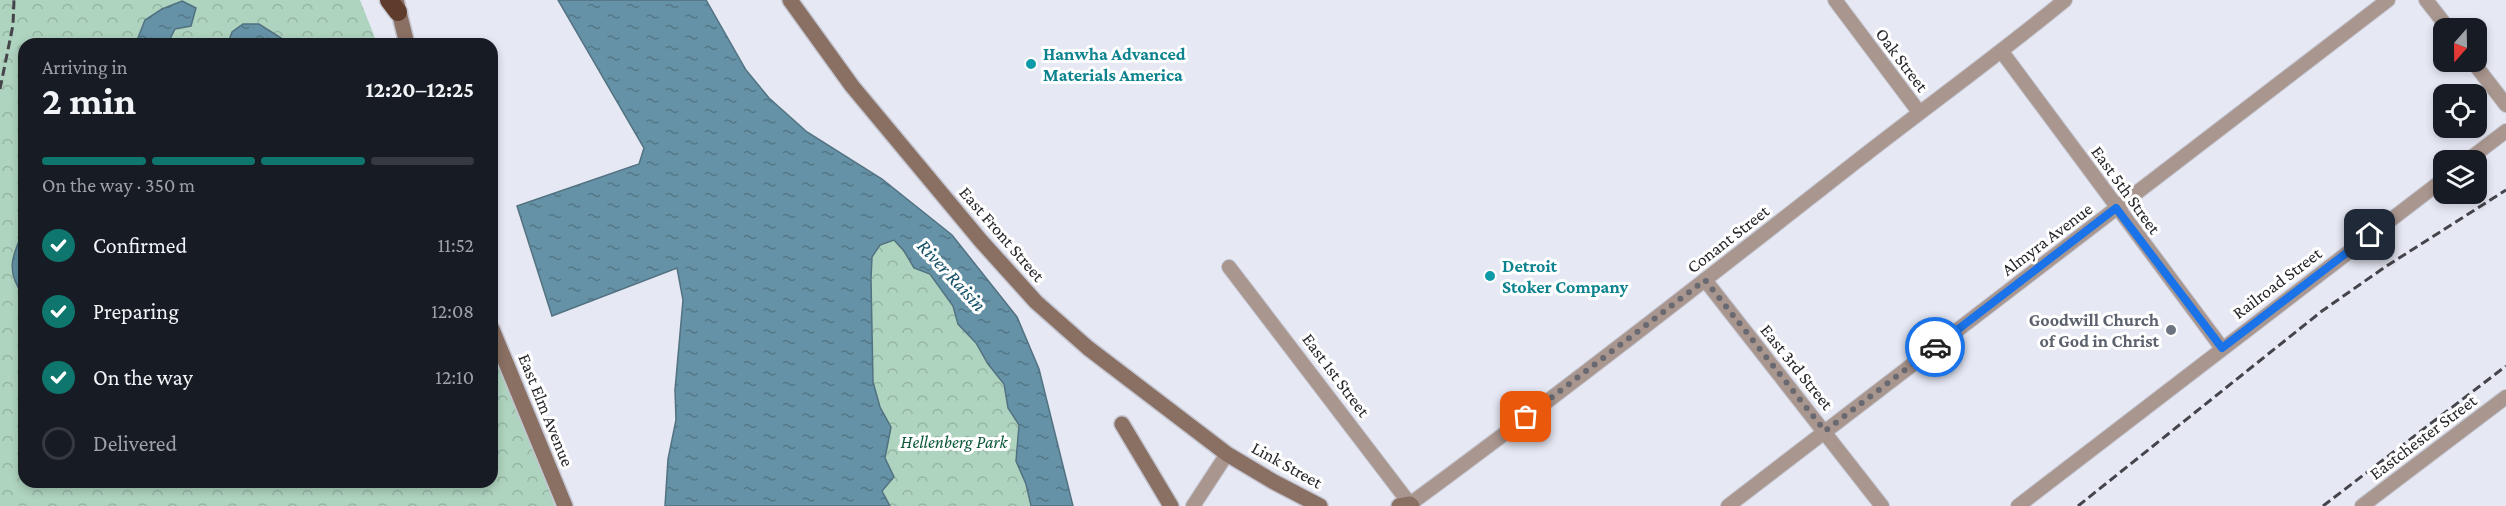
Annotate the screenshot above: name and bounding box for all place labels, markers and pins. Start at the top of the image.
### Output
place label: Hanwha Advanced Materials America [1043,44,1186,85]
marker: Hanwha Advanced Materials America [1024,57,1038,71]
pin [2344,209,2395,260]
place label: Detroit Stoker Company [1502,256,1629,297]
marker: Detroit Stoker Company [1483,269,1497,283]
place label: Goodwill Church of God in Christ [2029,310,2160,351]
marker: Goodwill Church of God in Christ [2164,323,2178,337]
pin [1500,391,1551,442]

